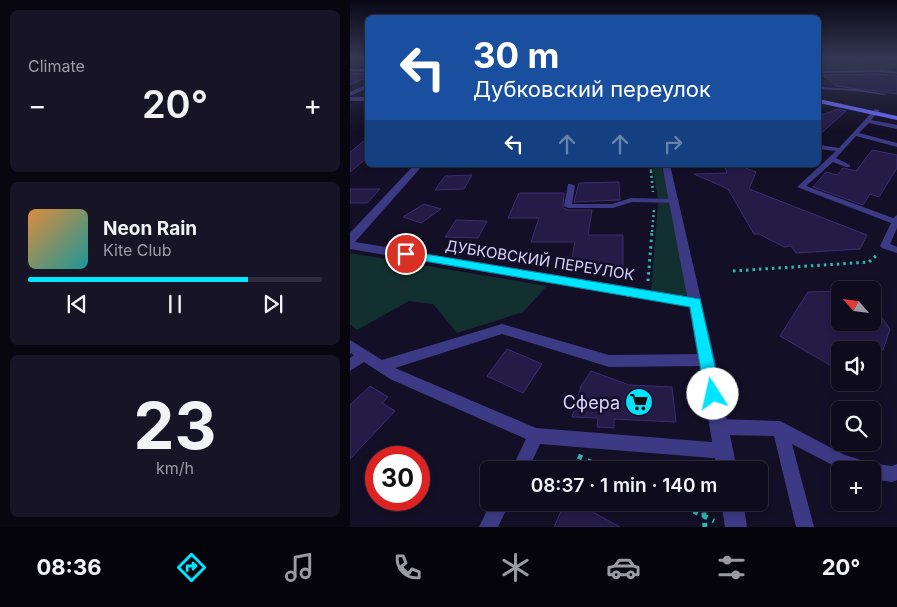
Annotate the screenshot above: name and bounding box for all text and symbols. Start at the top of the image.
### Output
text: 30 m [473,34,559,76]
icon: left [390,35,455,100]
text: Climate [28,56,85,76]
text: Дубковский переулок [473,76,711,102]
text: 20° [142,81,208,127]
text: − [28,88,47,122]
text: + [303,88,322,122]
icon: left [500,130,528,158]
icon: ahead [553,130,581,158]
icon: ahead [606,130,634,158]
icon: right [659,130,687,158]
text: Neon Rain [103,217,197,240]
pin [385,233,427,275]
street label: ДУБКОВСКИЙ ПЕРЕУЛОК [444,236,636,284]
text: Kite Club [103,240,172,260]
icon: arrive [392,240,420,268]
north arrow [831,281,881,331]
map controls [831,281,881,511]
icon: previous [63,290,91,318]
icon: pause [161,290,189,318]
icon: next [259,290,287,318]
button: sound [831,341,881,391]
position arrow [686,367,738,419]
text: 23 [134,386,216,465]
supermarket icon: Сфера [624,387,654,417]
place label: Сфера [563,392,620,413]
button: search [831,401,881,451]
speed limit sign: 30 [365,446,430,511]
text: km/h [156,458,194,478]
button: + [831,461,881,511]
text: 08:37 · 1 min · 140 m [531,474,717,497]
icon: directions [174,550,209,585]
icon: music [282,550,317,585]
icon: phone [390,550,425,585]
icon: climate [498,550,533,585]
icon: car [606,550,641,585]
icon: filters [714,550,749,585]
text: 08:36 [36,554,101,580]
text: 20° [822,554,860,580]

